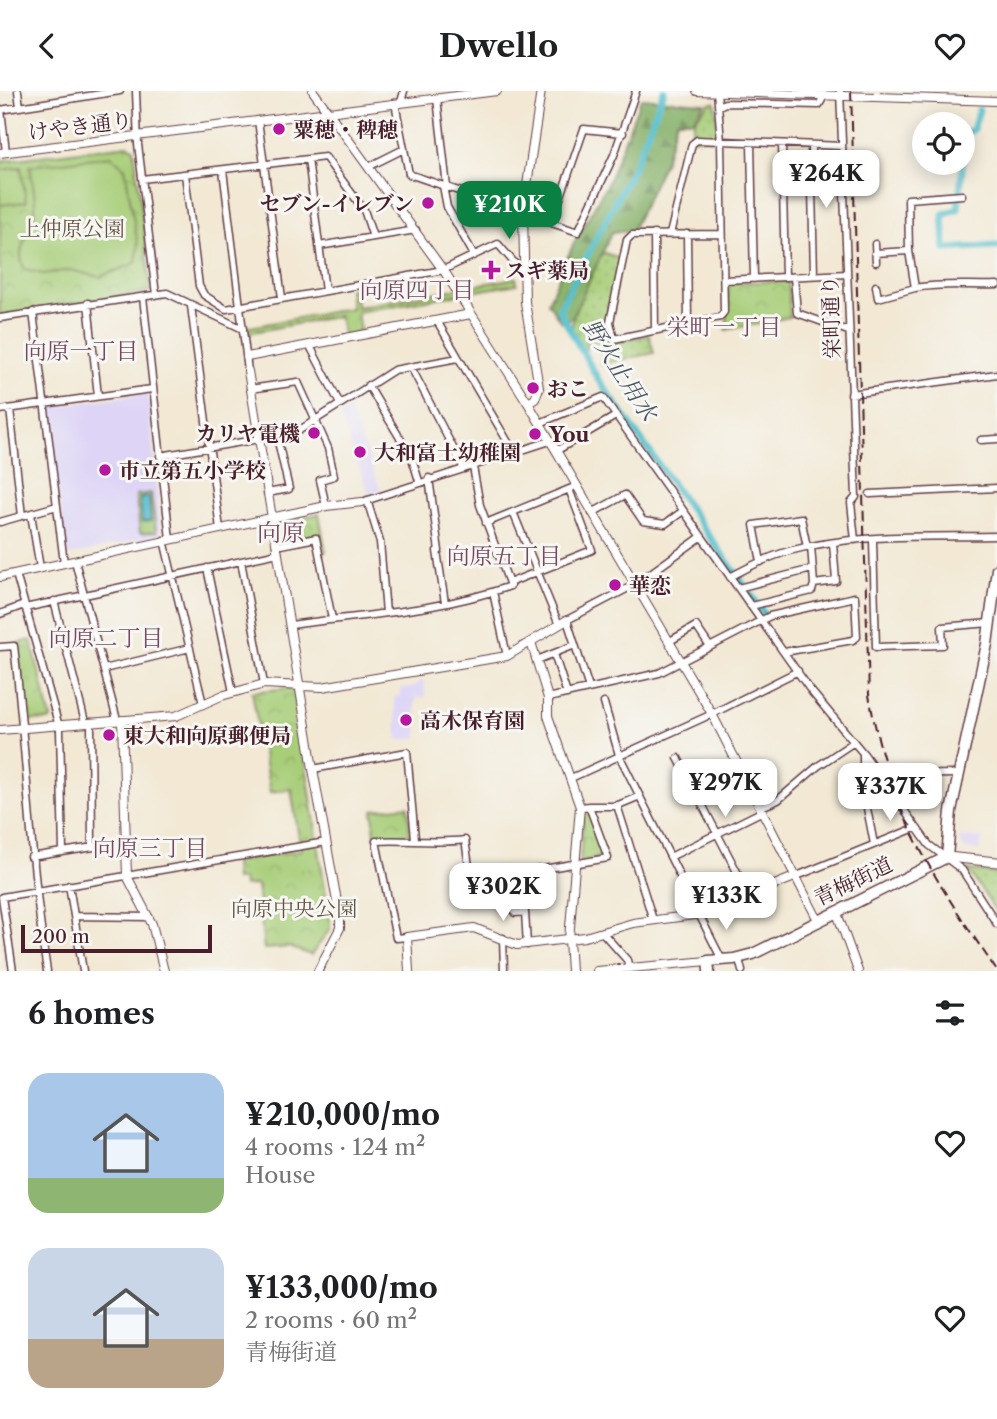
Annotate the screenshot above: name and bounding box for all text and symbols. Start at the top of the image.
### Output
text: Dwello [439,26,558,65]
icon: back [28,27,66,65]
icon: heart [931,27,969,65]
street label: けやき通り [26,107,134,145]
map controls [912,112,975,175]
button: locate [912,112,975,175]
place label: 粟穂・稗穂 [293,117,398,142]
marker: 粟穂・稗穂 [271,121,287,137]
pin: ¥264K [777,151,875,210]
text: ¥264K [788,159,864,187]
pin: ¥210K [460,181,558,241]
text: ¥210K [473,190,545,218]
place label: セブン-イレブン [259,191,414,216]
marker: セブン-イレブン [420,195,436,211]
park label: 上仲原公園 [20,216,125,241]
place label: スギ薬局 [505,258,589,283]
marker: スギ薬局 [483,262,499,278]
street label: 栄町通り [817,275,845,359]
district label: 向原四丁目 [360,276,475,304]
district label: 栄町一丁目 [667,313,782,341]
water label: 野火止用水 [577,314,664,428]
district label: 向原一丁目 [24,337,139,365]
place label: おこ [547,376,589,401]
marker: おこ [525,380,541,396]
place label: カリヤ電機 [195,421,300,446]
place label: You [548,422,590,447]
marker: カリヤ電機 [306,425,322,441]
marker: You [527,426,543,442]
place label: 大和富士幼稚園 [374,440,521,465]
marker: 大和富士幼稚園 [352,444,368,460]
place label: 市立第五小学校 [119,458,266,483]
marker: 市立第五小学校 [97,462,113,478]
district label: 向原 [257,518,305,547]
district label: 向原五丁目 [447,542,562,570]
place label: 華恋 [629,573,671,598]
marker: 華恋 [607,577,623,593]
district label: 向原二丁目 [49,624,164,652]
place label: 高木保育園 [420,708,525,733]
marker: 高木保育園 [398,712,414,728]
place label: 東大和向原郵便局 [123,723,291,748]
marker: 東大和向原郵便局 [101,727,117,743]
pin: ¥297K [676,759,774,819]
pin: ¥337K [841,763,939,823]
text: ¥297K [688,768,762,796]
text: ¥337K [854,772,926,800]
district label: 向原三丁目 [93,834,208,862]
street label: 青梅街道 [810,851,896,911]
pin: ¥302K [454,863,552,923]
text: ¥302K [465,872,541,900]
pin: ¥133K [677,873,775,932]
text: ¥133K [691,881,761,909]
park label: 向原中央公園 [231,896,357,921]
scale bar [21,922,212,954]
text: 200 m [32,925,90,948]
icon: filters [931,994,969,1032]
text: 6 homes [28,995,155,1032]
text: ¥210,000/mo [245,1096,440,1133]
icon: home [84,1101,168,1185]
icon: heart [931,1124,969,1162]
text: 4 rooms · 124 m² [245,1133,425,1161]
text: House [245,1161,315,1189]
text: ¥133,000/mo [245,1269,438,1306]
icon: home [84,1276,168,1360]
icon: heart [931,1299,969,1337]
text: 2 rooms · 60 m² [245,1306,417,1334]
text: 青梅街道 [245,1338,337,1366]

